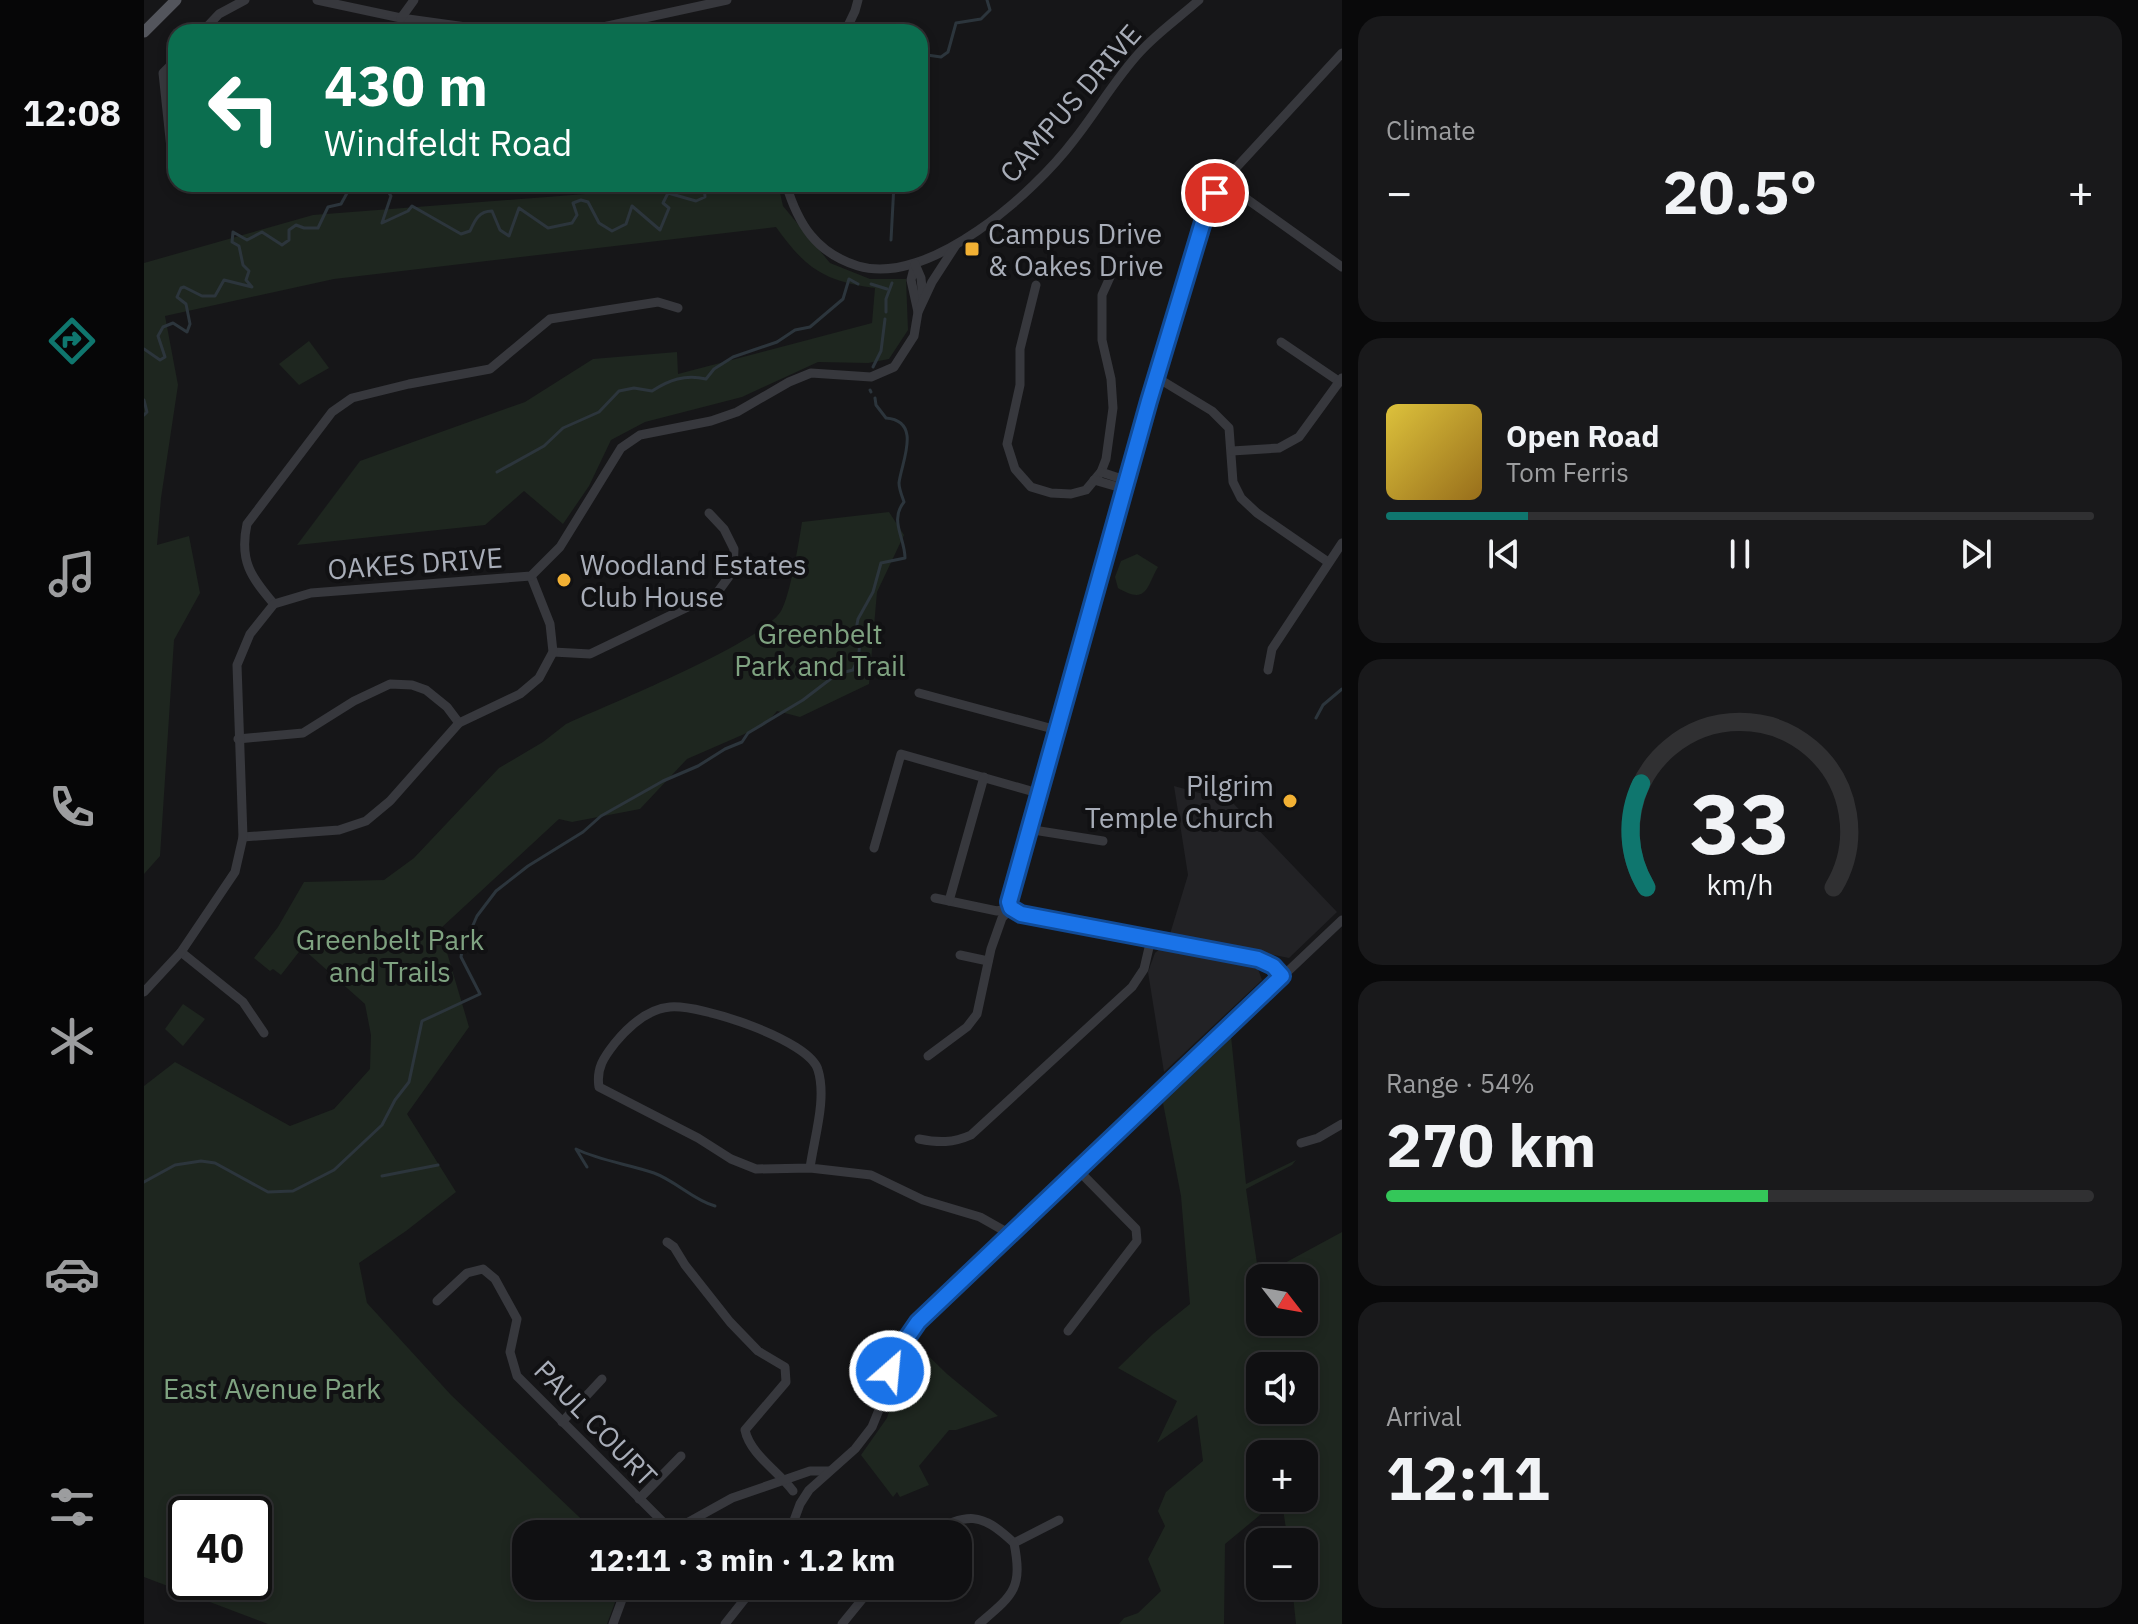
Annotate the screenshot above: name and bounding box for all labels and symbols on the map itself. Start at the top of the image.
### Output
street label: CAMPUS DRIVE [991,16,1149,190]
pin [1181,159,1249,227]
place label: Campus Drive & Oakes Drive [988,215,1164,284]
marker: Campus Drive & Oakes Drive [963,240,981,258]
street label: OAKES DRIVE [326,538,504,588]
place label: Woodland Estates Club House [580,546,807,615]
marker: Woodland Estates Club House [555,571,573,589]
park label: Greenbelt Park and Trail [734,615,906,684]
place label: Pilgrim Temple Church [1085,767,1274,836]
marker: Pilgrim Temple Church [1281,792,1299,810]
park label: Greenbelt Park and Trails [296,921,484,990]
north arrow [1246,1264,1318,1336]
position arrow [848,1329,932,1413]
street label: PAUL COURT [526,1352,666,1494]
park label: East Avenue Park [163,1370,381,1407]
speed limit sign: 40 [168,1496,272,1600]

